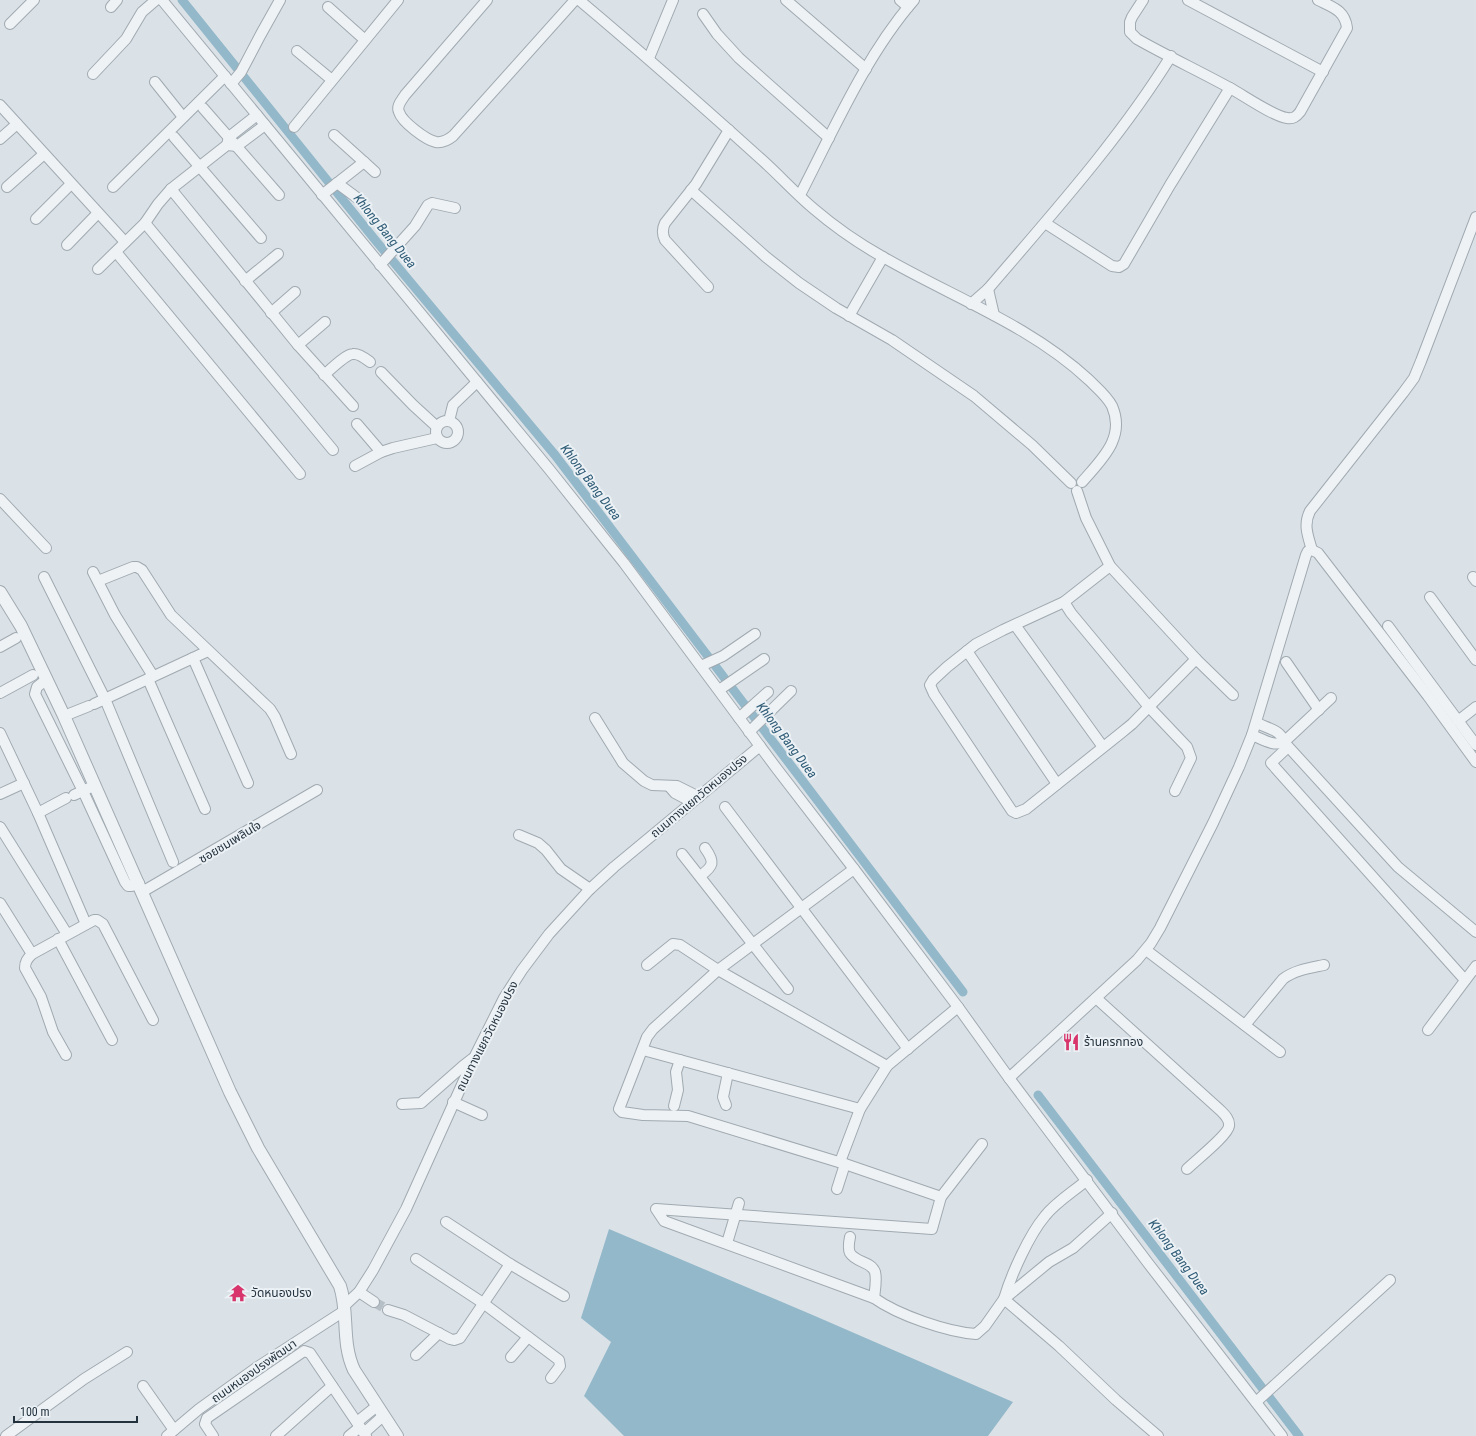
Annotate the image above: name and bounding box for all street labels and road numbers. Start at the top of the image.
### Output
street label: ถนนทางแยกวัดหนองปรง [648,751,750,841]
street label: ซอยชมเพลินใจ [196,818,264,866]
street label: ถนนทางแยกวัดหนองปรง [453,978,521,1094]
street label: ถนนหนองปรงพัฒนา [209,1336,299,1406]

